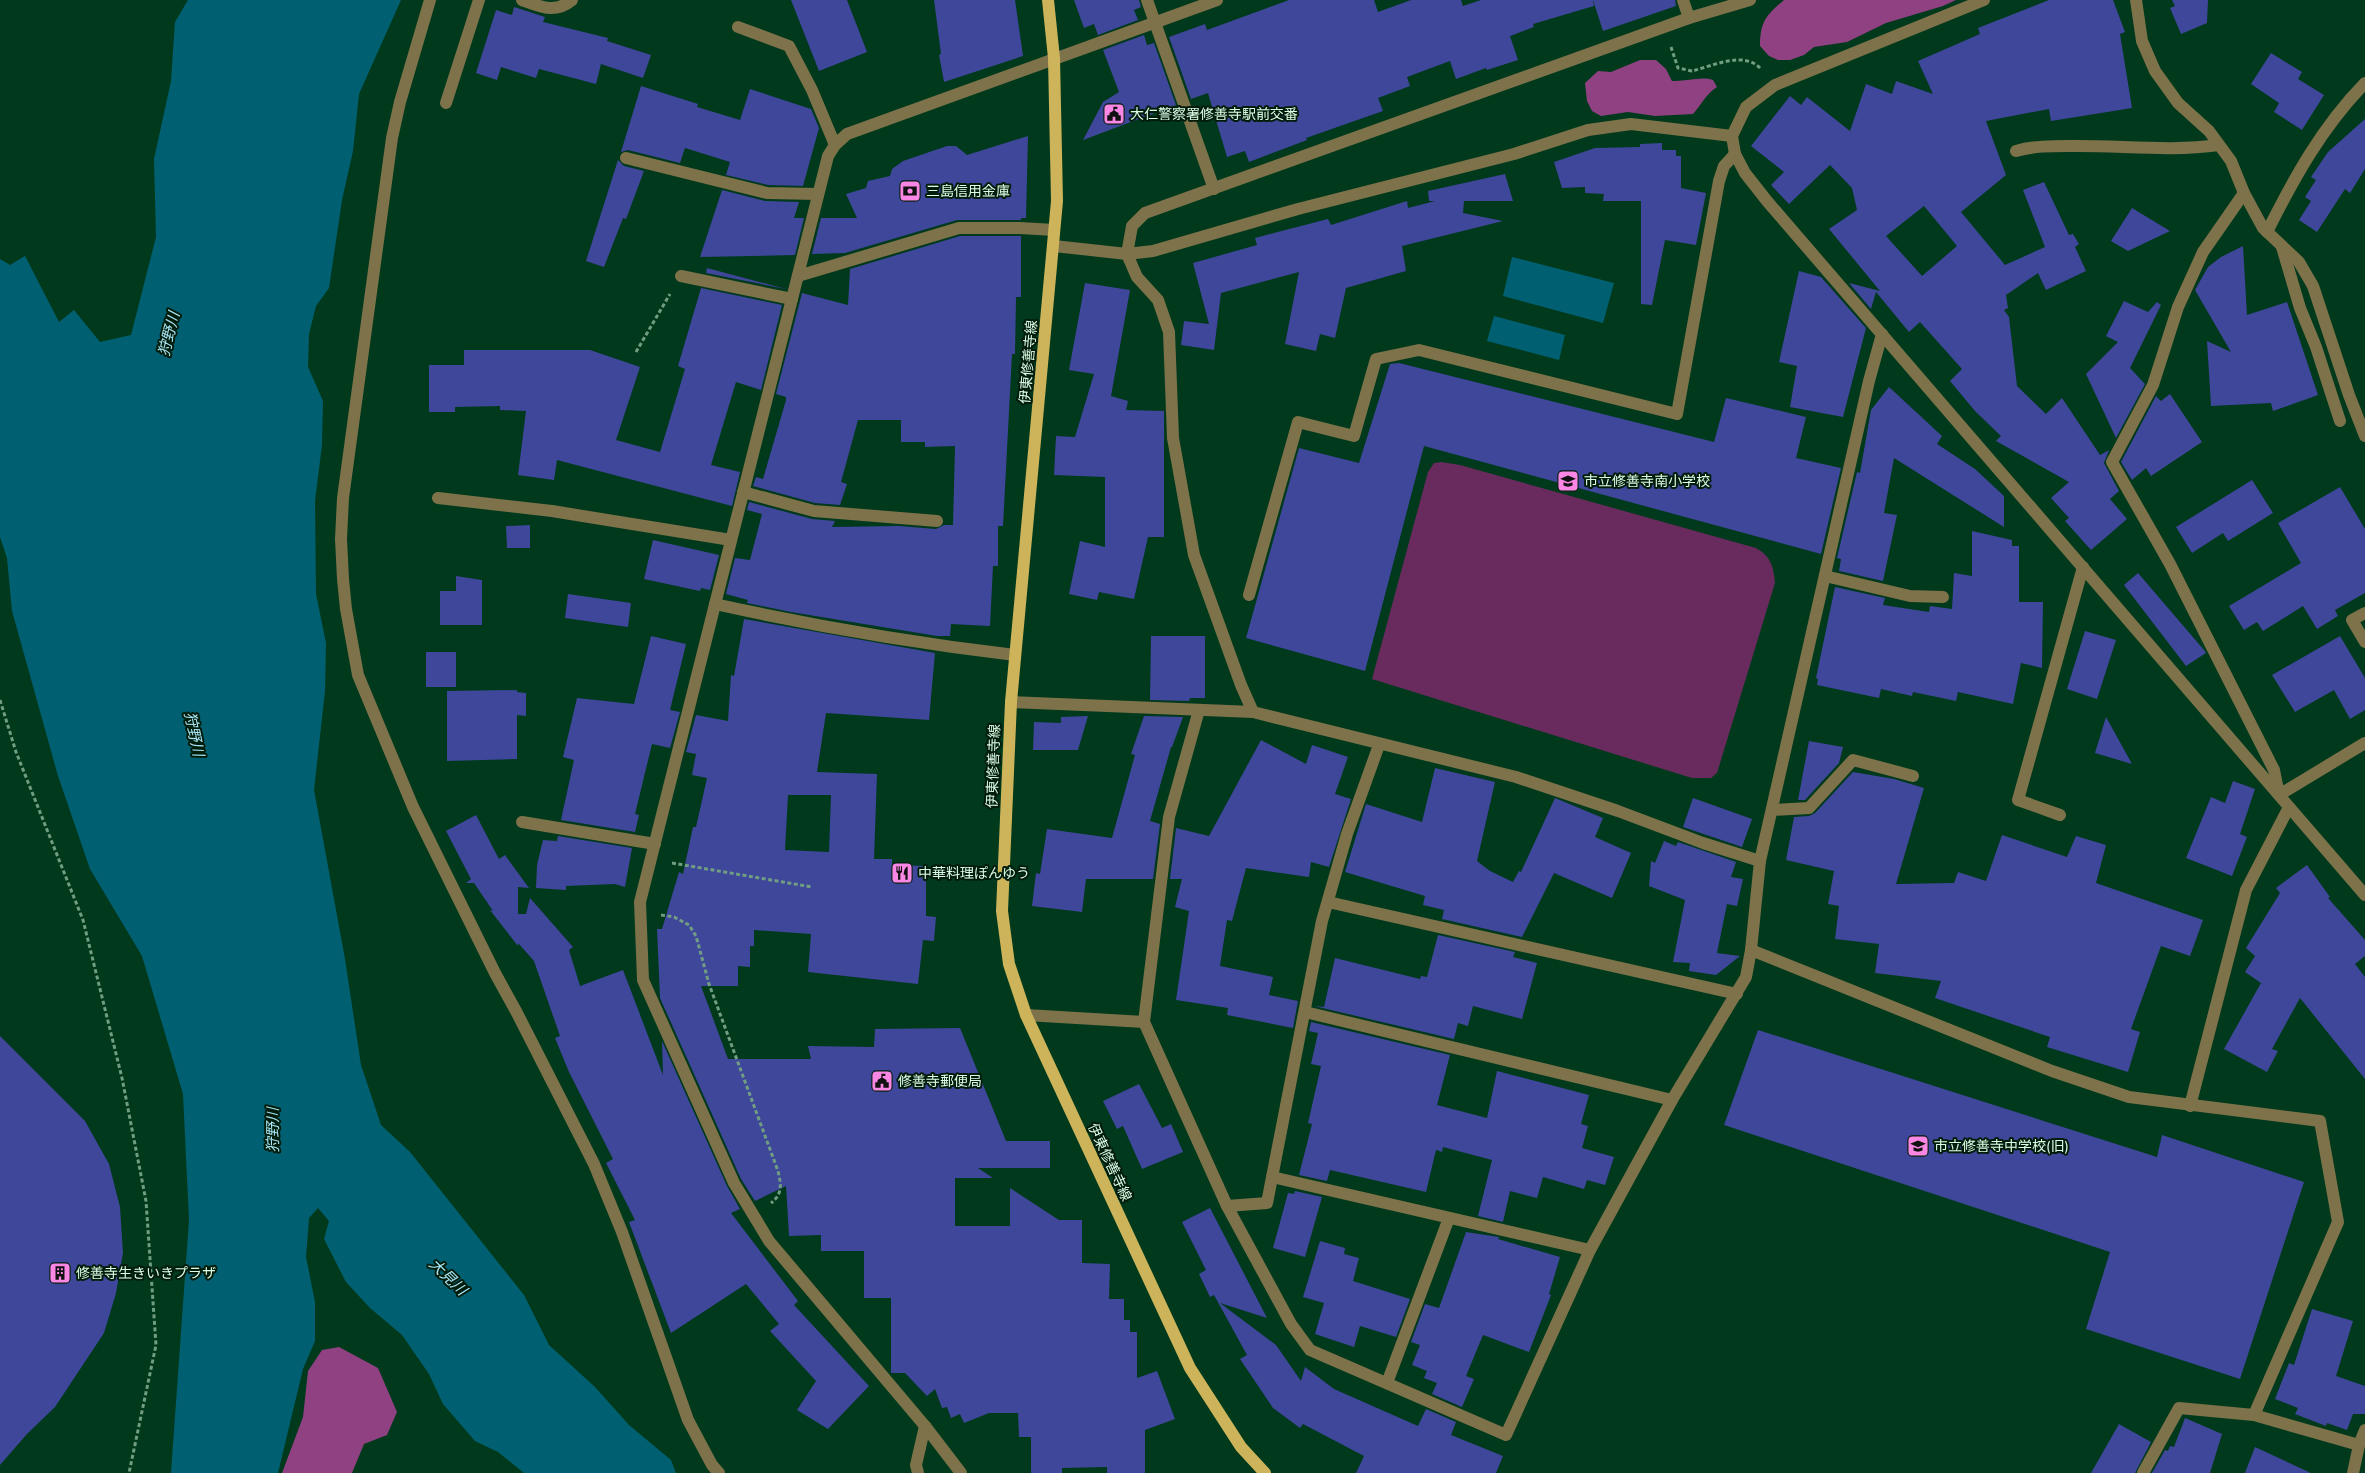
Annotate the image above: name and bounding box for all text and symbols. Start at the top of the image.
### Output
public building icon: 大仁警察署修善寺駅前交番 [1102,102,1126,126]
place label: 大仁警察署修善寺駅前交番 [1130,105,1298,124]
bank icon: 三島信用金庫 [898,179,922,203]
place label: 三島信用金庫 [926,182,1010,201]
water label: 狩野川 [154,308,185,358]
street label: 伊東修善寺線 [1015,319,1042,405]
school or university icon: 市立修善寺南小学校 [1556,469,1580,493]
place label: 市立修善寺南小学校 [1584,472,1710,491]
water label: 狩野川 [180,710,209,760]
street label: 伊東修善寺線 [983,724,1004,808]
restaurant icon: 中華料理ぽんゆう [890,861,914,885]
place label: 中華料理ぽんゆう [918,864,1030,883]
public building icon: 修善寺郵便局 [870,1069,894,1093]
place label: 修善寺郵便局 [898,1072,982,1091]
water label: 狩野川 [263,1106,283,1153]
street label: 伊東修善寺線 [1083,1120,1136,1204]
school or university icon: 市立修善寺中学校(旧) [1906,1134,1930,1158]
place label: 市立修善寺中学校(旧) [1934,1137,2069,1156]
water label: 大見川 [425,1254,473,1301]
building icon: 修善寺生きいきプラザ [48,1261,72,1285]
place label: 修善寺生きいきプラザ [76,1264,216,1283]

